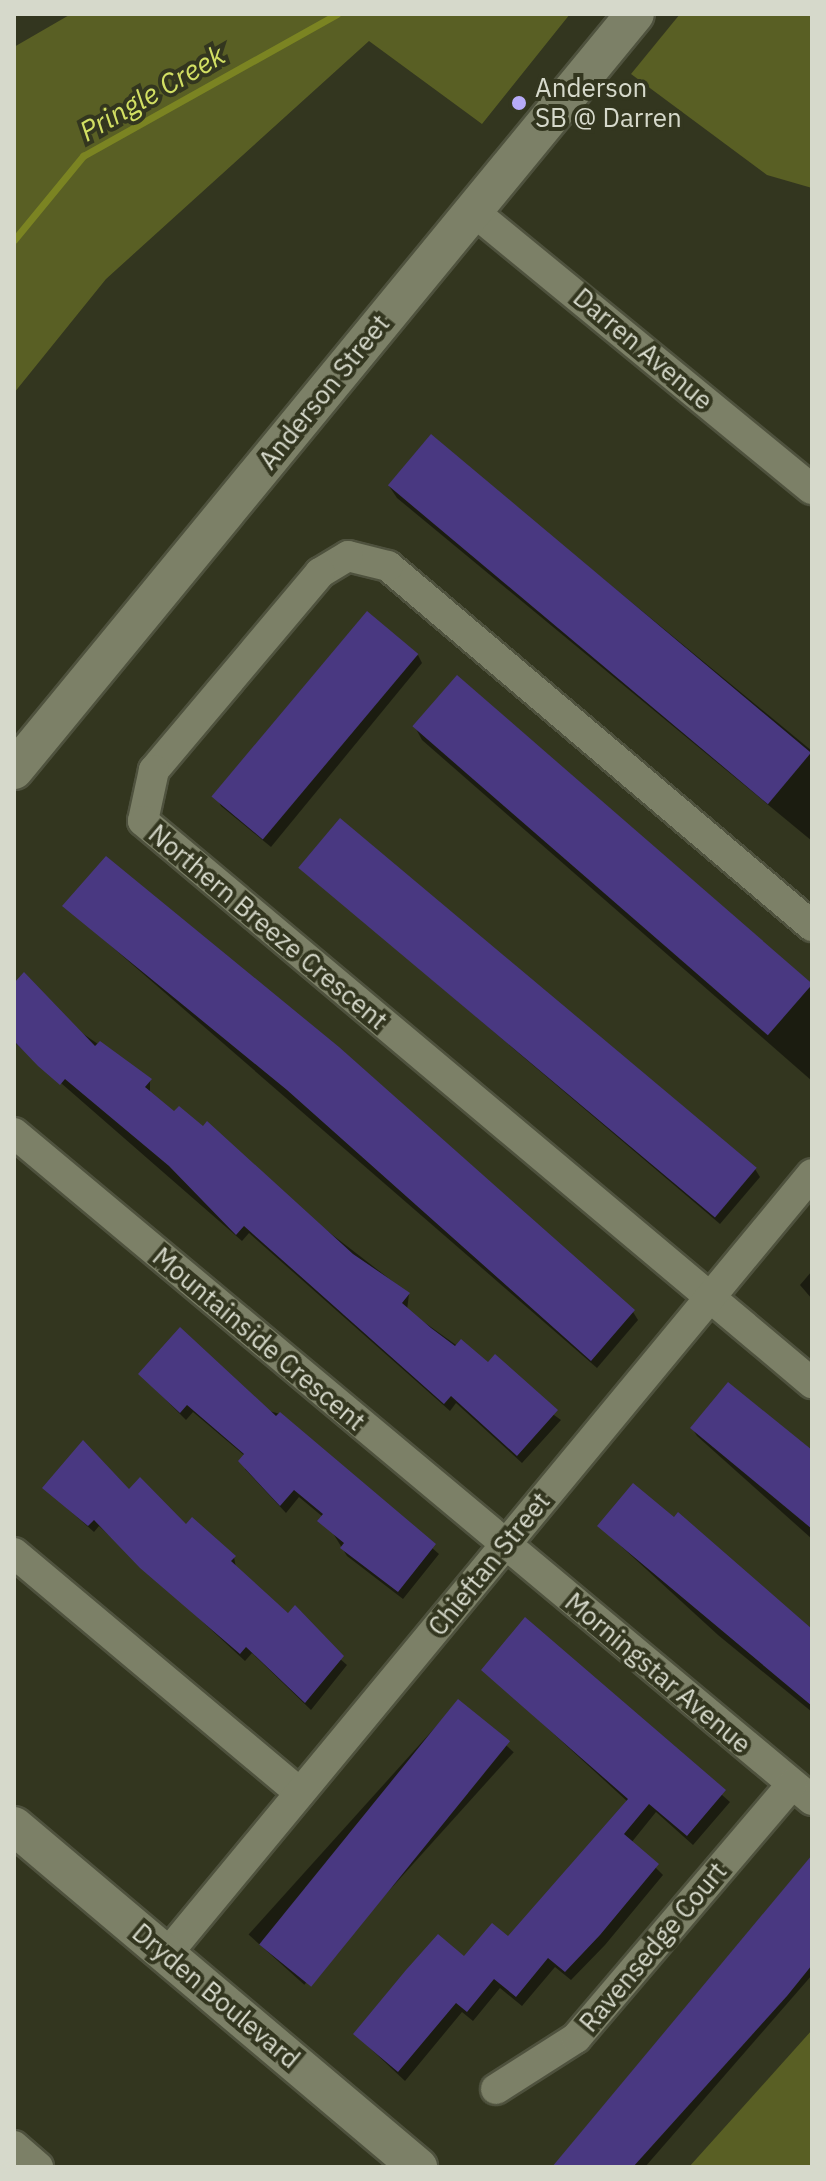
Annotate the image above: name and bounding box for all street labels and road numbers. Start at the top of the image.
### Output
street label: Darren Avenue [567,282,719,416]
street label: Anderson Street [252,308,396,476]
street label: Northern Breeze Crescent [142,818,394,1036]
street label: Mountainside Crescent [146,1241,372,1437]
street label: Chieftan Street [422,1486,556,1642]
street label: Morningstar Avenue [559,1586,757,1760]
street label: Ravensedge Court [573,1856,733,2038]
street label: Dryden Boulevard [126,1917,306,2075]

